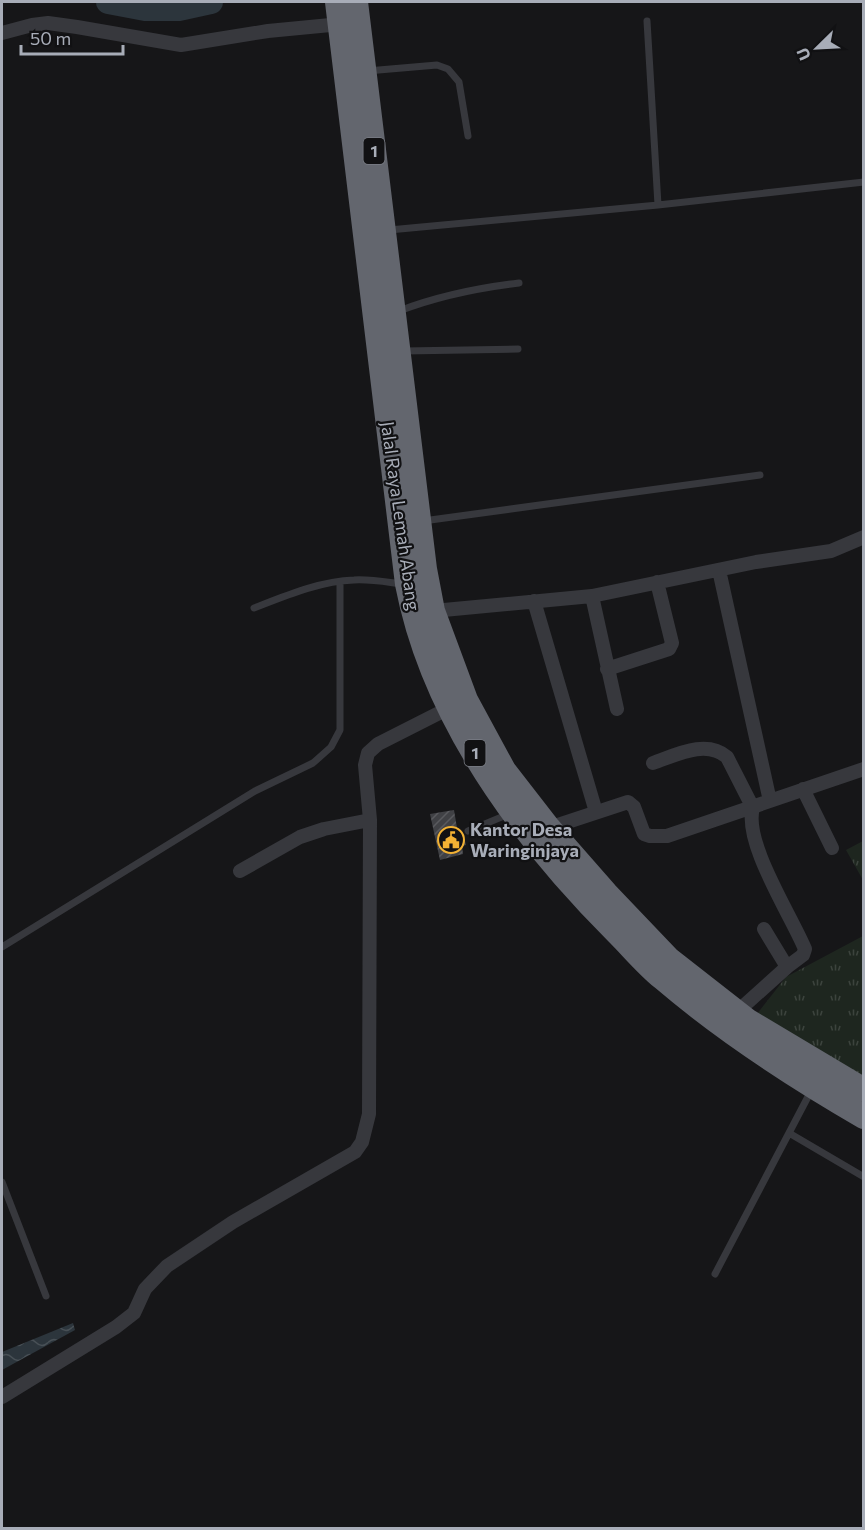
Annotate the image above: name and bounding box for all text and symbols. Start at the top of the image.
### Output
scale bar [21,18,123,56]
north arrow [787,18,847,78]
text: 50 m [30,27,71,49]
text: U [792,45,814,63]
road number: 1 [364,138,385,164]
street label: Jalal Raya Lemah Abang [377,420,425,612]
road number: 1 [464,740,486,766]
place label: Kantor Desa Waringinjaya [470,818,579,861]
public building icon: Kantor Desa Waringinjaya [436,825,466,855]

